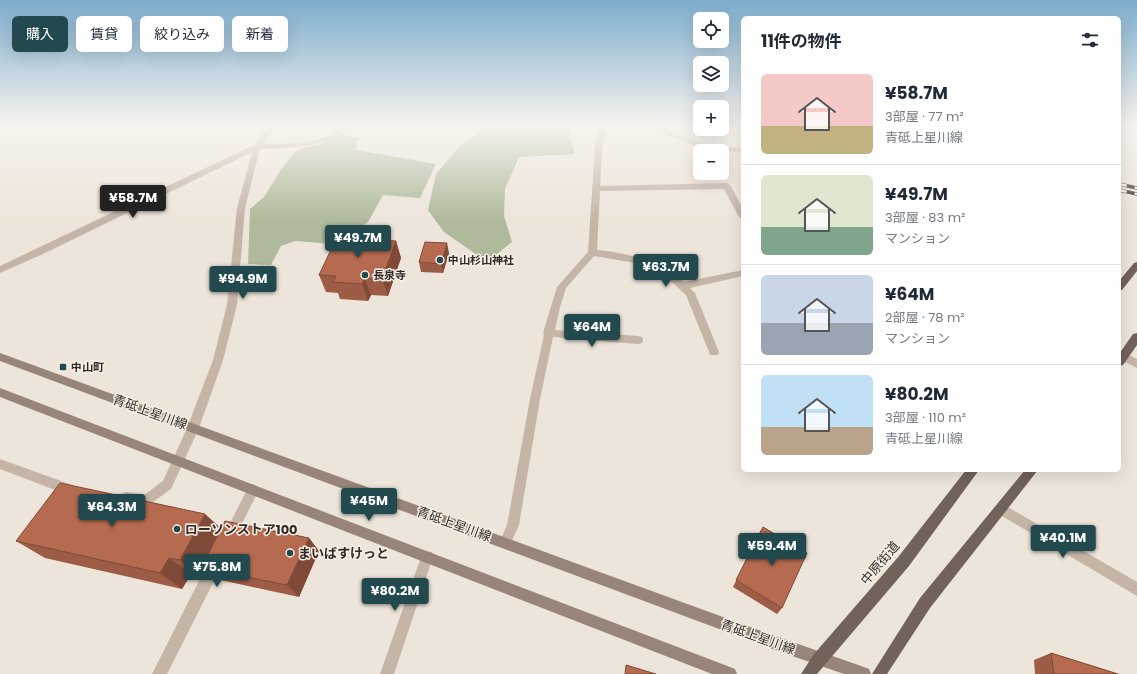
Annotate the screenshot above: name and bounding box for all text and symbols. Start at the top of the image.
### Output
map controls [693,12,729,180]
button: locate [693,12,729,48]
chip: 購入 [12,16,68,52]
chip: 賃貸 [76,16,132,52]
chip: 絞り込み [140,16,224,52]
chip: 新着 [232,16,288,52]
text: 11件の物件 [761,29,842,53]
icon: filters [1079,29,1101,51]
button: layers [693,56,729,92]
text: ¥58.7M [885,81,948,105]
icon: home [793,90,841,138]
button: + [693,100,729,136]
text: 3部屋 · 77 m² [885,107,964,126]
text: 青砥上星川線 [885,128,963,147]
button: − [693,144,729,180]
text: ¥49.7M [885,182,948,206]
pin: ¥58.7M [100,185,166,219]
text: ¥58.7M [109,188,157,207]
icon: home [793,191,841,239]
text: 3部屋 · 83 m² [885,208,965,227]
pin: ¥49.7M [325,225,391,259]
text: ¥49.7M [334,228,382,247]
text: マンション [885,229,950,248]
place label: 中山杉山神社 [448,252,514,268]
pin: ¥63.7M [633,254,699,288]
marker: 中山杉山神社 [435,255,445,265]
text: ¥63.7M [642,257,690,276]
pin: ¥94.9M [210,266,276,300]
place label: 長泉寺 [373,267,406,283]
text: ¥94.9M [218,269,268,288]
marker: 長泉寺 [360,270,370,280]
text: ¥64M [885,282,934,306]
icon: home [793,291,841,339]
text: 2部屋 · 78 m² [885,308,965,327]
pin: ¥64M [568,314,616,348]
text: ¥64M [573,317,611,336]
text: マンション [885,329,950,348]
place label: 中山町 [71,359,104,375]
marker: 中山町 [58,362,68,372]
text: ¥80.2M [885,382,949,406]
street label: 青砥上星川線 [110,390,190,434]
icon: home [793,391,841,439]
text: 3部屋 · 110 m² [885,408,966,427]
text: 青砥上星川線 [885,429,963,448]
pin: ¥45M [345,488,393,522]
text: ¥45M [350,491,388,510]
pin: ¥64.3M [79,494,145,528]
text: ¥64.3M [87,497,137,516]
street label: 青砥上星川線 [414,502,494,546]
place label: ローソンストア100 [185,520,298,539]
marker: ローソンストア100 [172,524,182,534]
pin: ¥40.1M [1030,525,1096,559]
text: ¥40.1M [1040,528,1086,547]
pin: ¥59.4M [739,533,805,567]
text: ¥59.4M [747,536,797,555]
street label: 中原街道 [856,537,904,589]
place label: まいばすけっと [298,544,389,563]
marker: まいばすけっと [285,548,295,558]
pin: ¥75.8M [184,554,250,588]
text: ¥75.8M [193,557,241,576]
pin: ¥80.2M [362,578,428,612]
text: ¥80.2M [371,581,419,600]
street label: 青砥上星川線 [718,615,798,659]

